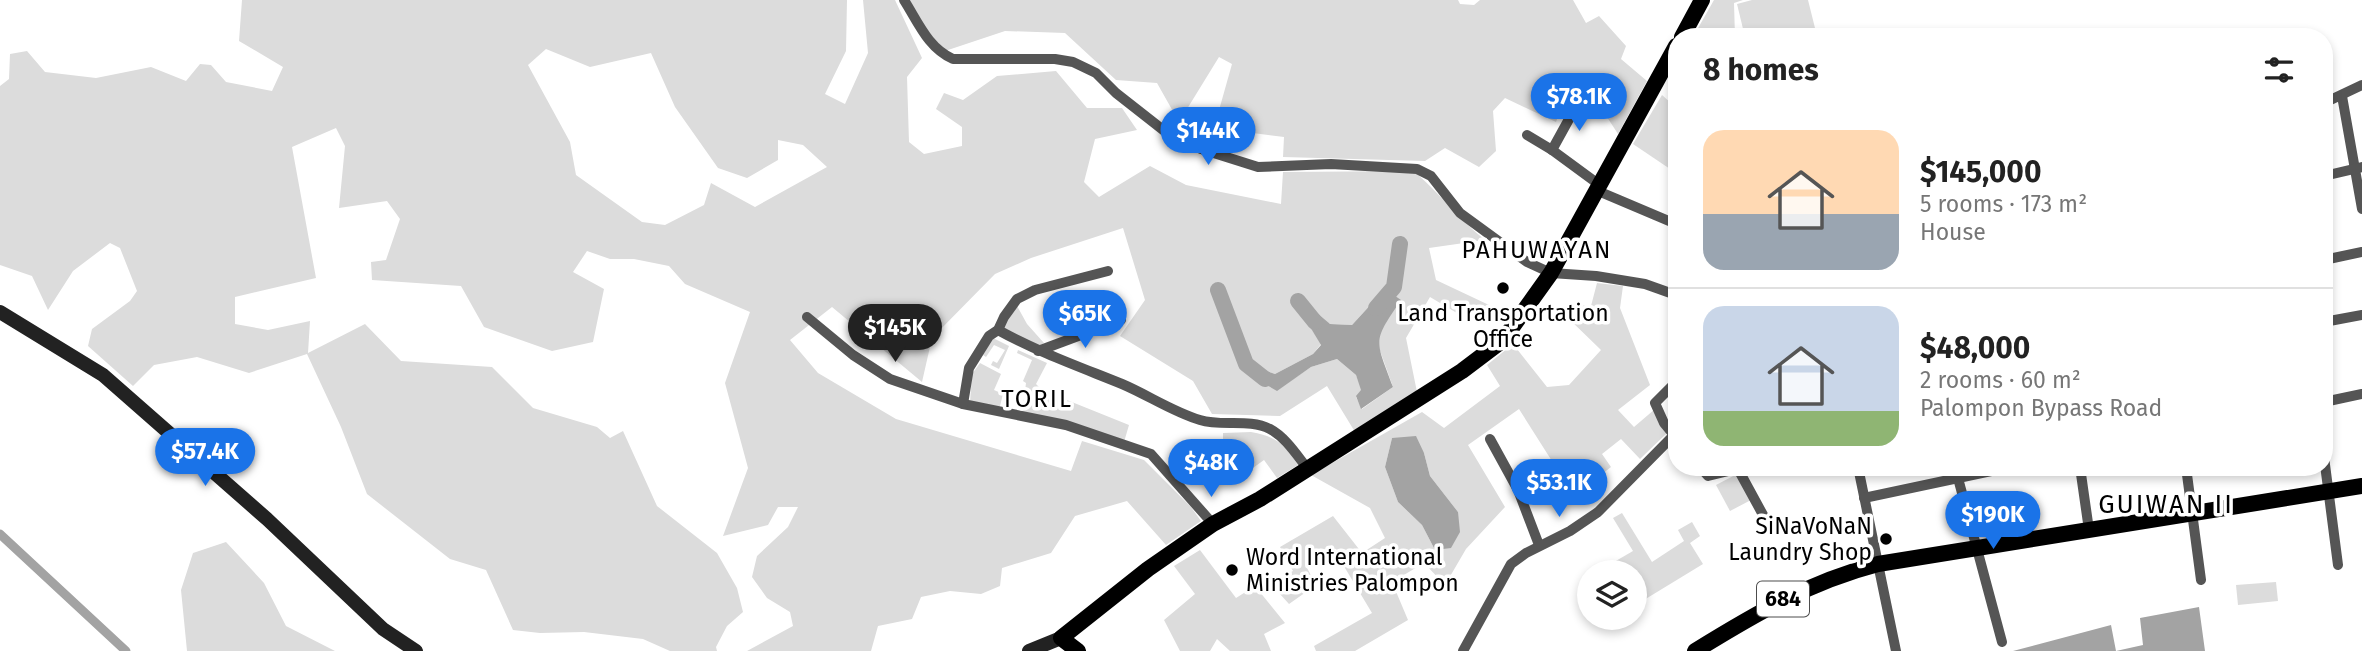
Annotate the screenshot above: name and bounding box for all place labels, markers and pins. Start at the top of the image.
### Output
pin: $78.1K [1522,74,1636,133]
pin: $144K [1159,108,1257,167]
marker: Land Transportation Office [1495,280,1511,296]
pin: $65K [1044,290,1126,350]
place label: Land Transportation Office [1397,299,1609,353]
pin: $145K [846,304,944,364]
pin: $57.4K [148,428,262,488]
pin: $48K [1170,440,1252,499]
pin: $53.1K [1502,460,1616,519]
pin: $190K [1944,491,2042,551]
place label: SiNaVoNaN Laundry Shop [1728,512,1872,566]
marker: SiNaVoNaN Laundry Shop [1878,531,1894,547]
place label: Word International Ministries Palompon [1246,543,1459,597]
marker: Word International Ministries Palompon [1224,562,1240,578]

